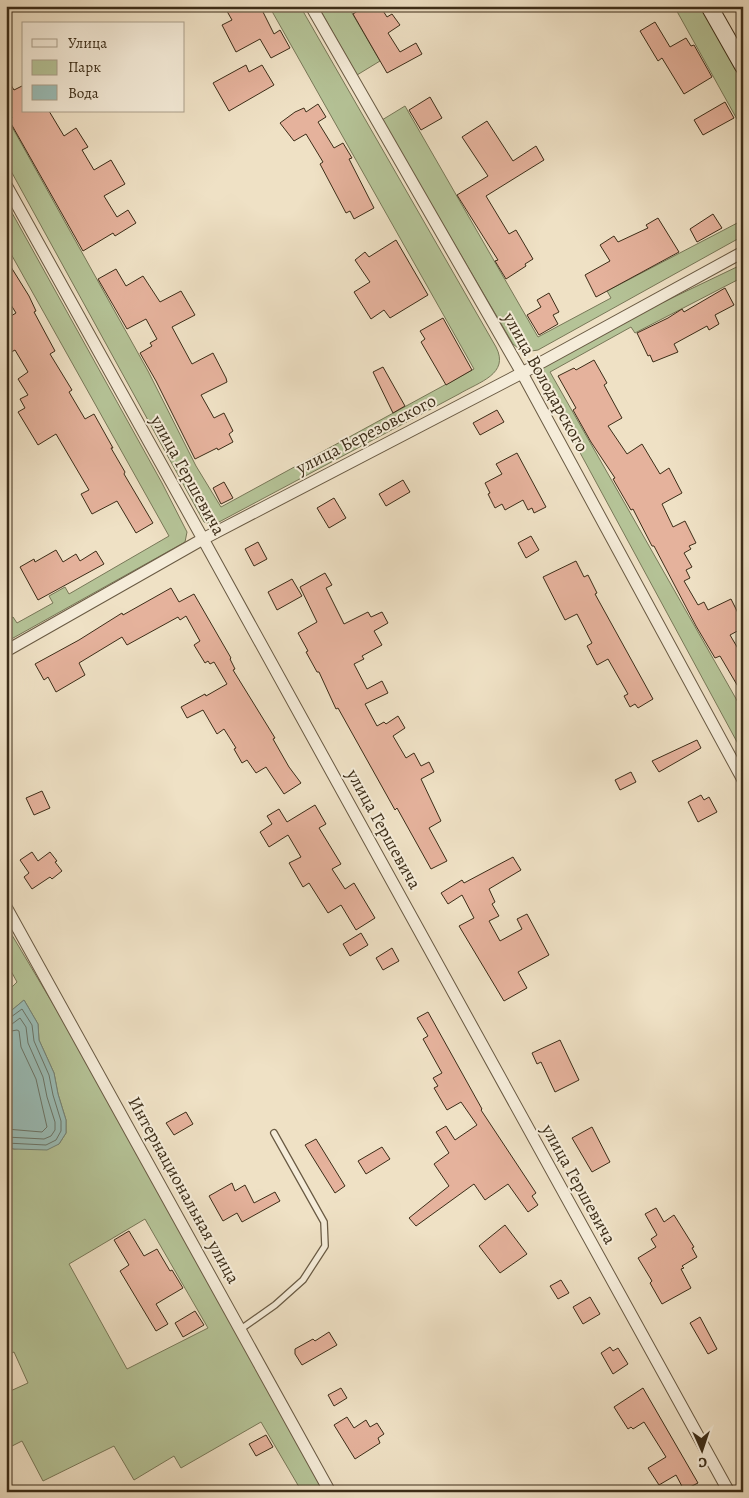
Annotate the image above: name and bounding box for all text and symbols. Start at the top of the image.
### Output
legend [22,22,185,112]
text: Улица [68,33,107,53]
text: Парк [68,57,101,77]
text: Вода [68,83,99,103]
street label: улица Володарского [497,307,594,456]
street label: улица Березовского [291,388,440,480]
street label: улица Гершевича [145,410,231,540]
street label: улица Гершевича [341,764,427,894]
street label: Интернациональная улица [122,1092,246,1288]
street label: улица Гершевича [536,1119,622,1249]
north arrow [676,1426,726,1476]
text: С [697,1453,707,1472]

